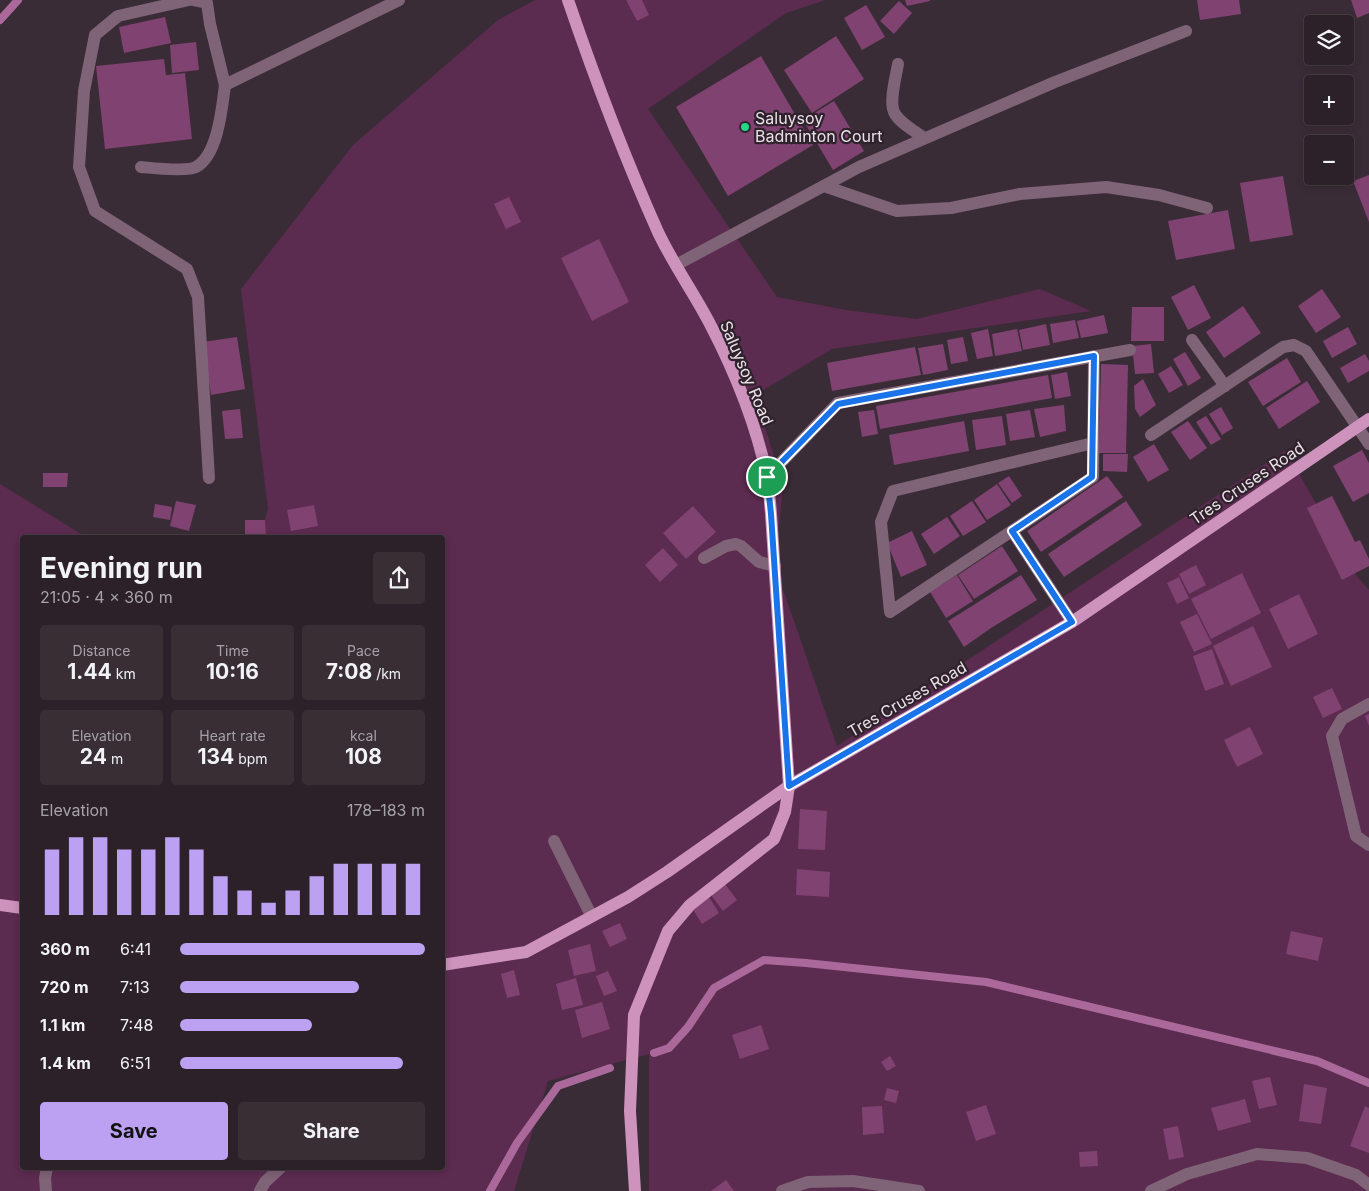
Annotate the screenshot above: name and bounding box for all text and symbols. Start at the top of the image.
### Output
map controls [1304,15,1354,185]
button: layers [1304,15,1354,65]
button: + [1304,75,1354,125]
place label: Saluysoy Badminton Court [755,108,882,146]
marker: Saluysoy Badminton Court [739,121,751,133]
button: − [1304,135,1354,185]
street label: Saluysoy Road [716,318,778,428]
street label: Tres Cruses Road [1186,437,1308,529]
pin [746,456,788,498]
icon: arrive [753,463,781,491]
text: Evening run [40,551,203,585]
button: share [373,552,425,604]
text: 21:05 · 4 × 360 m [40,587,173,607]
text: Distance [73,642,130,659]
text: Time [216,642,249,659]
text: Pace [347,642,380,659]
street label: Tres Cruses Road [844,657,970,741]
text: 1.44 [67,659,112,684]
text: 10:16 [206,659,259,684]
text: 7:08 [326,659,372,684]
text: km [112,665,136,682]
text: /km [372,665,401,682]
text: Elevation [72,727,132,744]
text: Heart rate [199,727,266,744]
text: kcal [350,727,377,744]
text: 24 [80,744,107,769]
text: 134 [197,744,234,769]
text: 108 [345,744,382,769]
text: m [107,750,123,767]
text: bpm [234,750,268,767]
text: Elevation [40,800,109,820]
text: 178–183 m [347,800,425,820]
text: 360 m [40,939,90,959]
text: 6:41 [120,939,151,959]
text: 720 m [40,977,89,997]
text: 7:13 [120,977,150,997]
text: 1.1 km [40,1015,85,1035]
text: 7:48 [120,1015,153,1035]
text: 1.4 km [40,1053,91,1073]
text: 6:51 [120,1053,151,1073]
button: Save [40,1102,228,1160]
button: Share [238,1102,425,1160]

